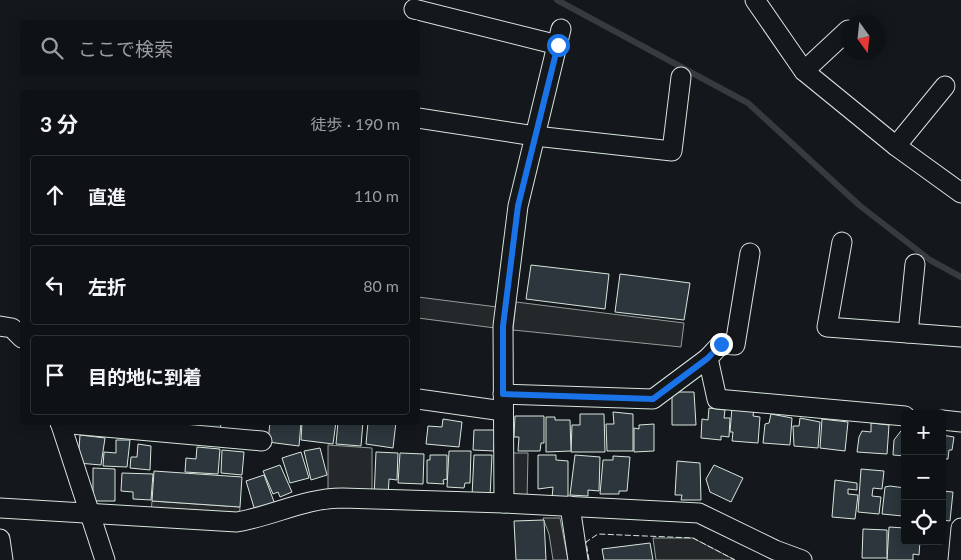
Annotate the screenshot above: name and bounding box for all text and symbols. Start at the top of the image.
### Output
north arrow [841,15,886,60]
search box [20,20,420,75]
icon: search [38,34,66,62]
route start [547,34,570,57]
text: ここで検索 [78,37,173,60]
text: 3 分 [40,111,78,136]
text: 徒歩 · 190 m [311,114,400,133]
icon: ahead [41,181,69,209]
text: 直進 [88,185,126,208]
text: 110 m [354,186,399,205]
icon: left [41,271,69,299]
text: 左折 [88,275,126,298]
text: 80 m [363,276,399,295]
route end [710,333,733,356]
icon: arrive [41,361,69,389]
text: 目的地に到着 [88,365,202,388]
map controls [901,410,946,545]
button: + [901,410,946,455]
button: − [901,455,946,500]
button: locate [901,500,946,545]

